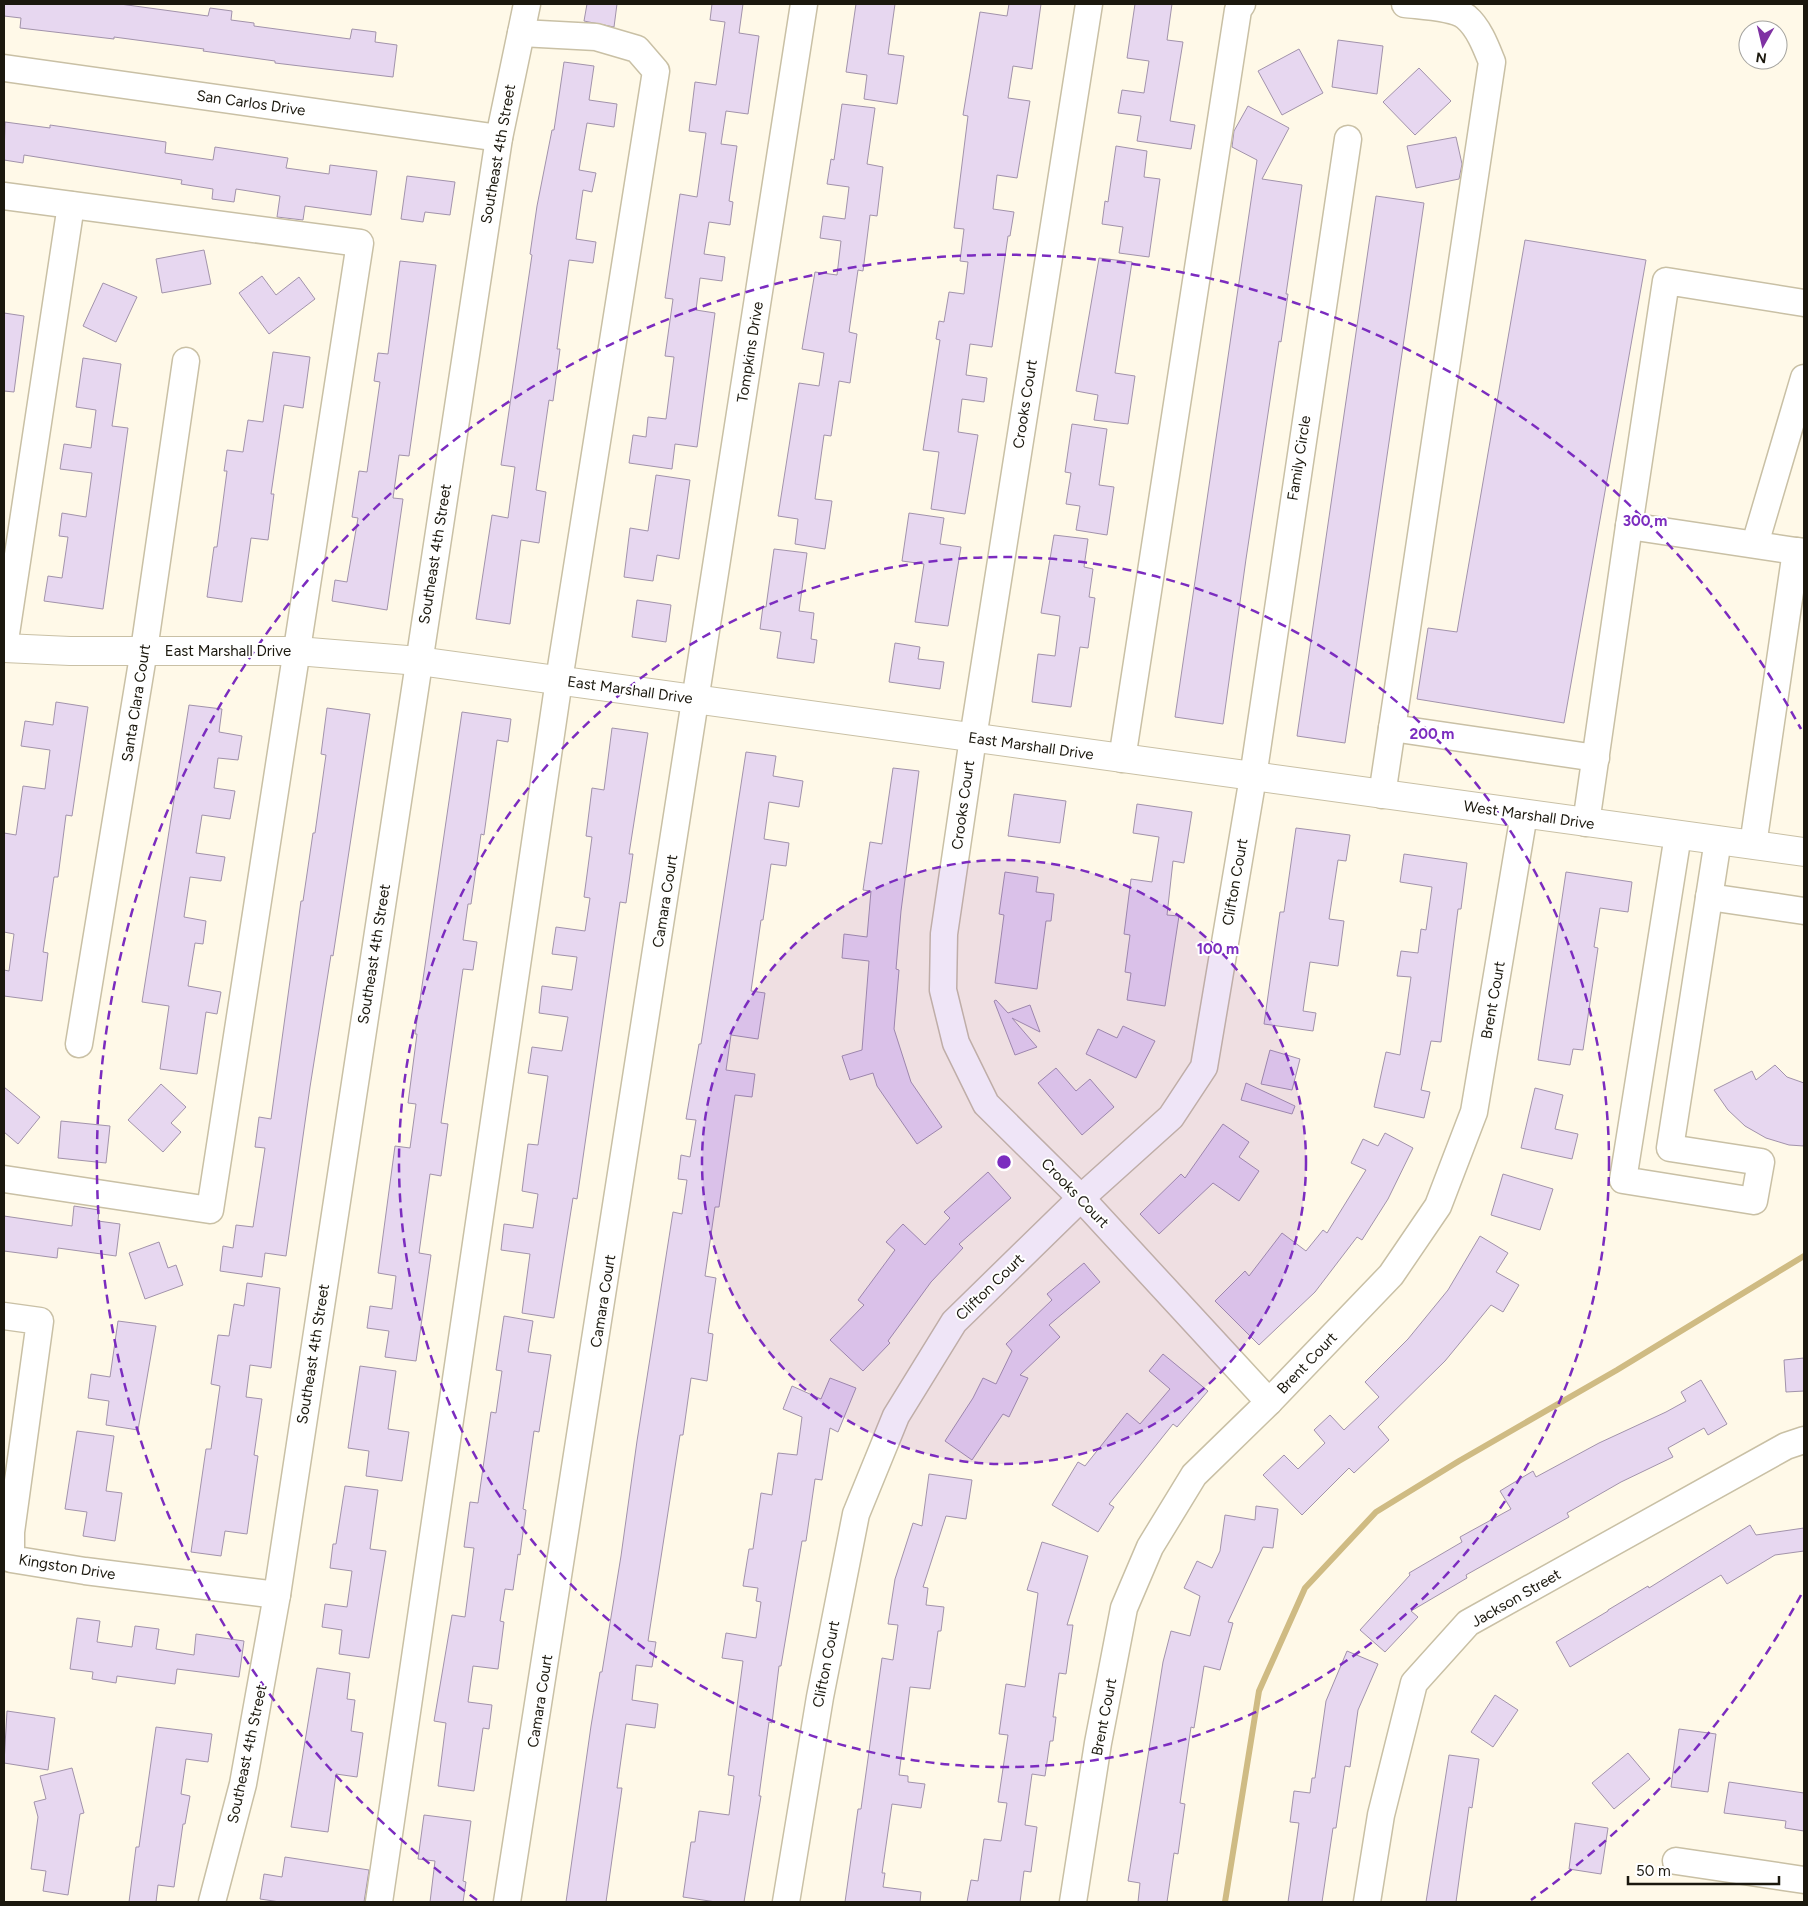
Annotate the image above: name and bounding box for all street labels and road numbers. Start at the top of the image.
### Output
street label: Southeast 4th Street [477,82,519,225]
street label: San Carlos Drive [195,86,307,120]
street label: Tompkins Drive [733,300,767,404]
street label: Crooks Court [1009,358,1041,450]
street label: Family Circle [1283,414,1315,502]
street label: Southeast 4th Street [415,482,455,625]
street label: Santa Clara Court [118,642,154,763]
street label: East Marshall Drive [165,642,291,660]
street label: East Marshall Drive [566,672,694,708]
street label: East Marshall Drive [967,728,1095,764]
street label: Crooks Court [948,759,978,851]
street label: West Marshall Drive [1463,797,1595,833]
street label: Clifton Court [1218,837,1252,927]
street label: Camara Court [649,853,681,949]
street label: Southeast 4th Street [354,882,394,1025]
street label: Brent Court [1477,959,1509,1040]
street label: Crooks Court [1037,1154,1113,1232]
street label: Clifton Court [952,1250,1028,1324]
street label: Camara Court [587,1253,619,1349]
street label: Southeast 4th Street [293,1282,333,1425]
street label: Brent Court [1273,1328,1341,1398]
street label: Kingston Drive [17,1550,117,1584]
street label: Jackson Street [1468,1565,1564,1631]
street label: Clifton Court [809,1619,843,1709]
street label: Camara Court [524,1653,556,1749]
street label: Brent Court [1088,1676,1120,1757]
street label: Southeast 4th Street [223,1683,271,1825]

